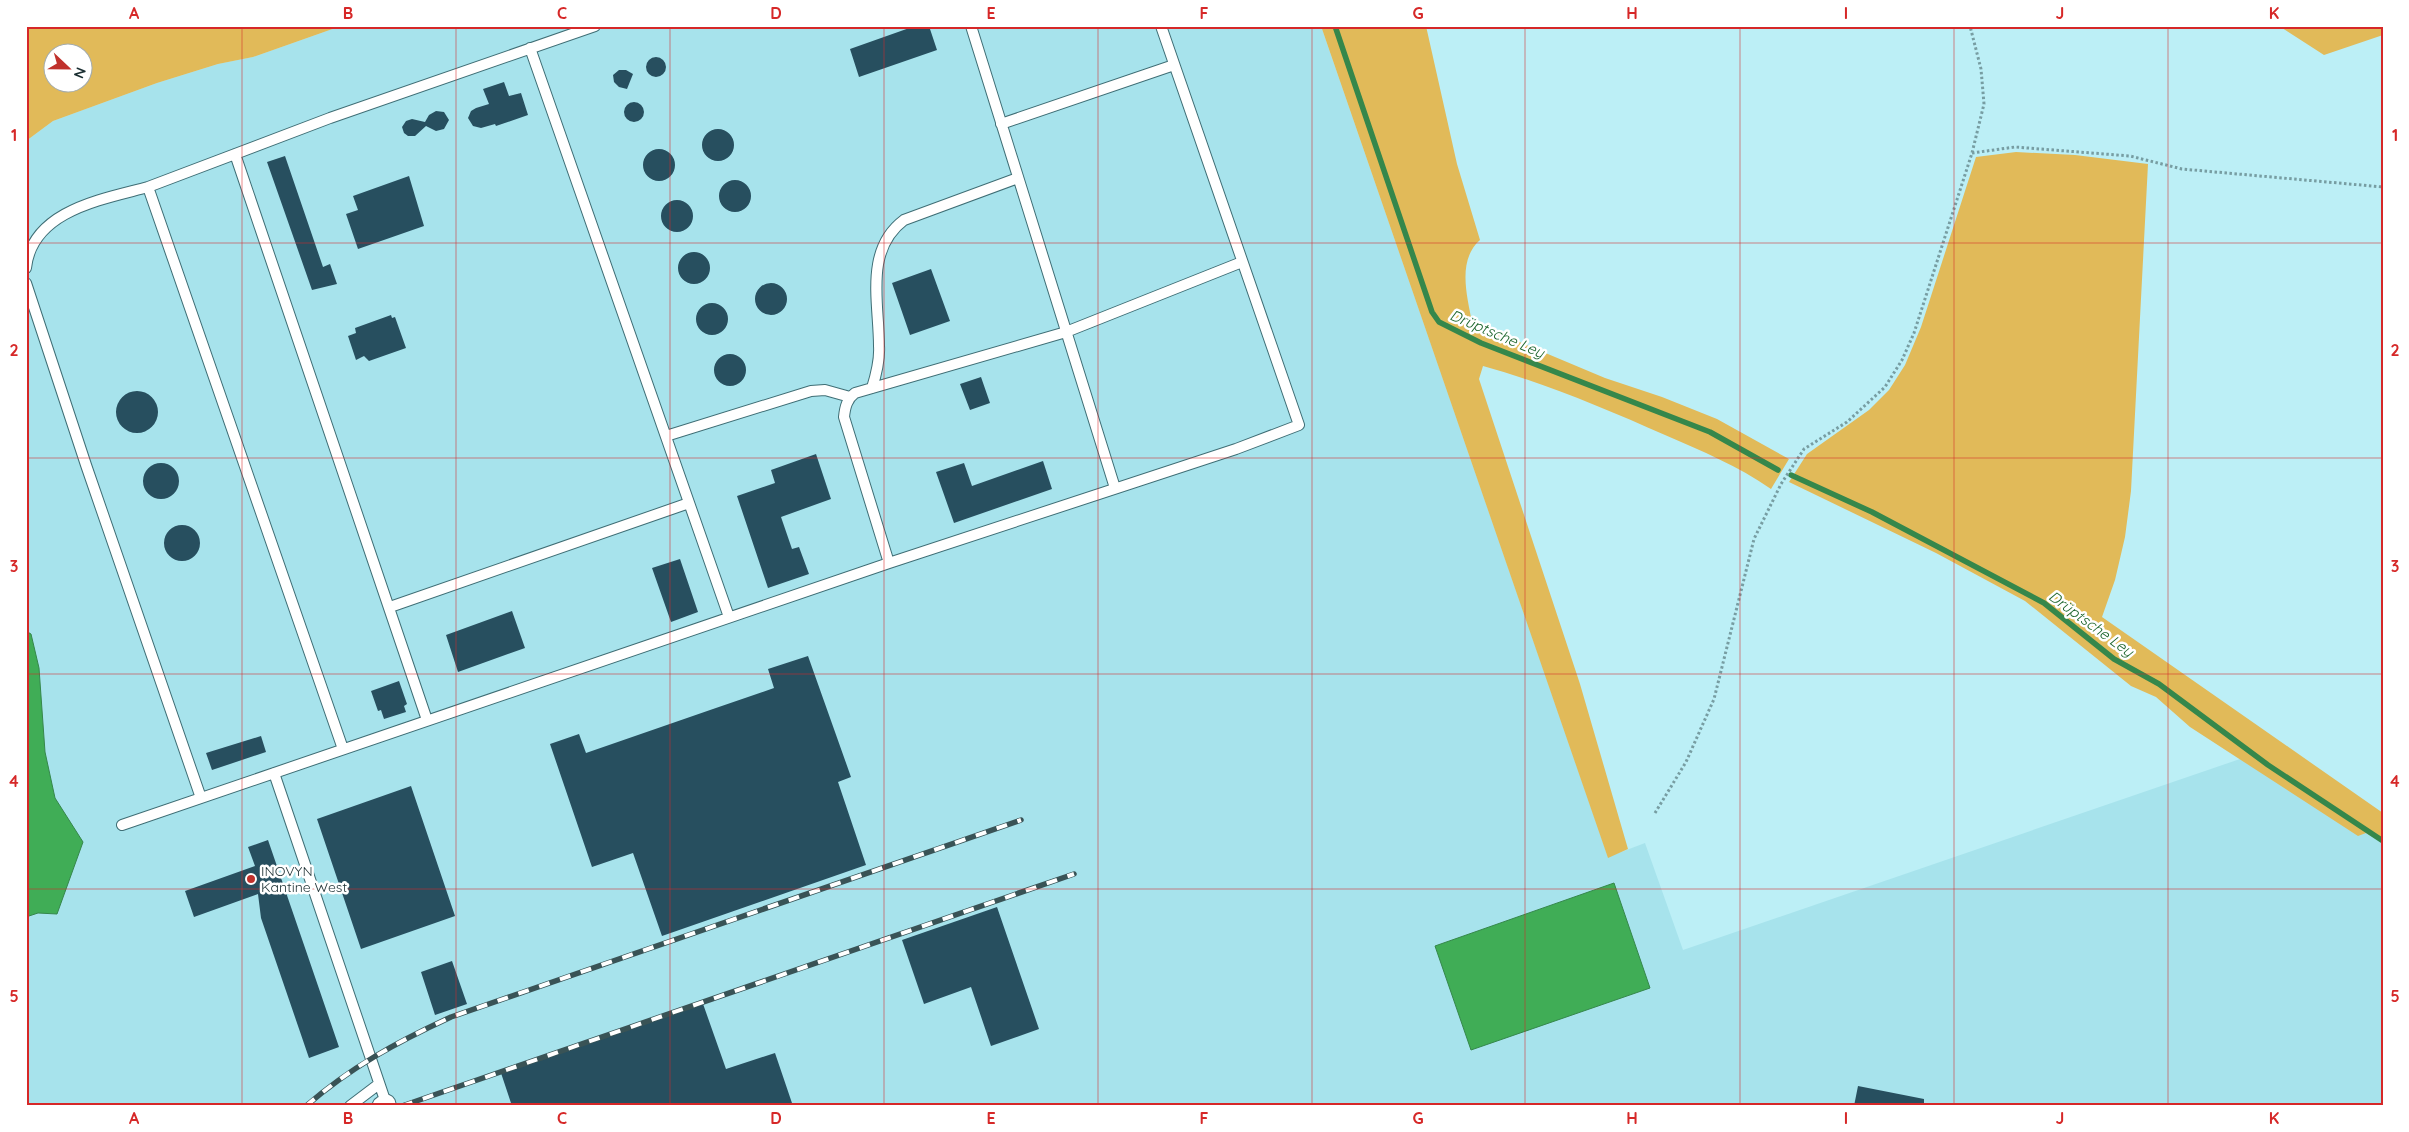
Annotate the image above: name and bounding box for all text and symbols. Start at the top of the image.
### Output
text: A [129,3,140,23]
text: B [343,3,353,23]
text: C [557,3,567,23]
text: D [770,3,782,23]
text: E [986,3,996,23]
text: F [1200,3,1209,23]
text: G [1412,3,1424,23]
text: H [1626,3,1638,23]
text: I [1844,3,1848,23]
text: J [2056,3,2064,23]
text: K [2269,3,2279,23]
north arrow [42,42,92,92]
text: N [70,65,90,81]
text: 1 [11,125,17,145]
text: 1 [2392,125,2398,145]
water label: Drüptsche Ley [1447,305,1548,362]
text: 2 [9,340,19,360]
text: 2 [2390,340,2400,360]
text: 3 [10,556,18,576]
text: 3 [2391,556,2399,576]
water label: Drüptsche Ley [2045,586,2139,662]
text: 4 [9,771,19,791]
text: 4 [2390,771,2400,791]
place label: INOVYN Kantine West [261,862,347,896]
marker: INOVYN Kantine West [245,873,257,885]
text: 5 [9,986,19,1006]
text: 5 [2390,986,2400,1006]
text: A [129,1108,140,1128]
text: B [343,1108,353,1128]
text: C [557,1108,567,1128]
text: D [770,1108,782,1128]
text: E [986,1108,996,1128]
text: F [1200,1108,1209,1128]
text: G [1412,1108,1424,1128]
text: H [1626,1108,1638,1128]
text: I [1844,1108,1848,1128]
text: J [2056,1108,2064,1128]
text: K [2269,1108,2279,1128]

